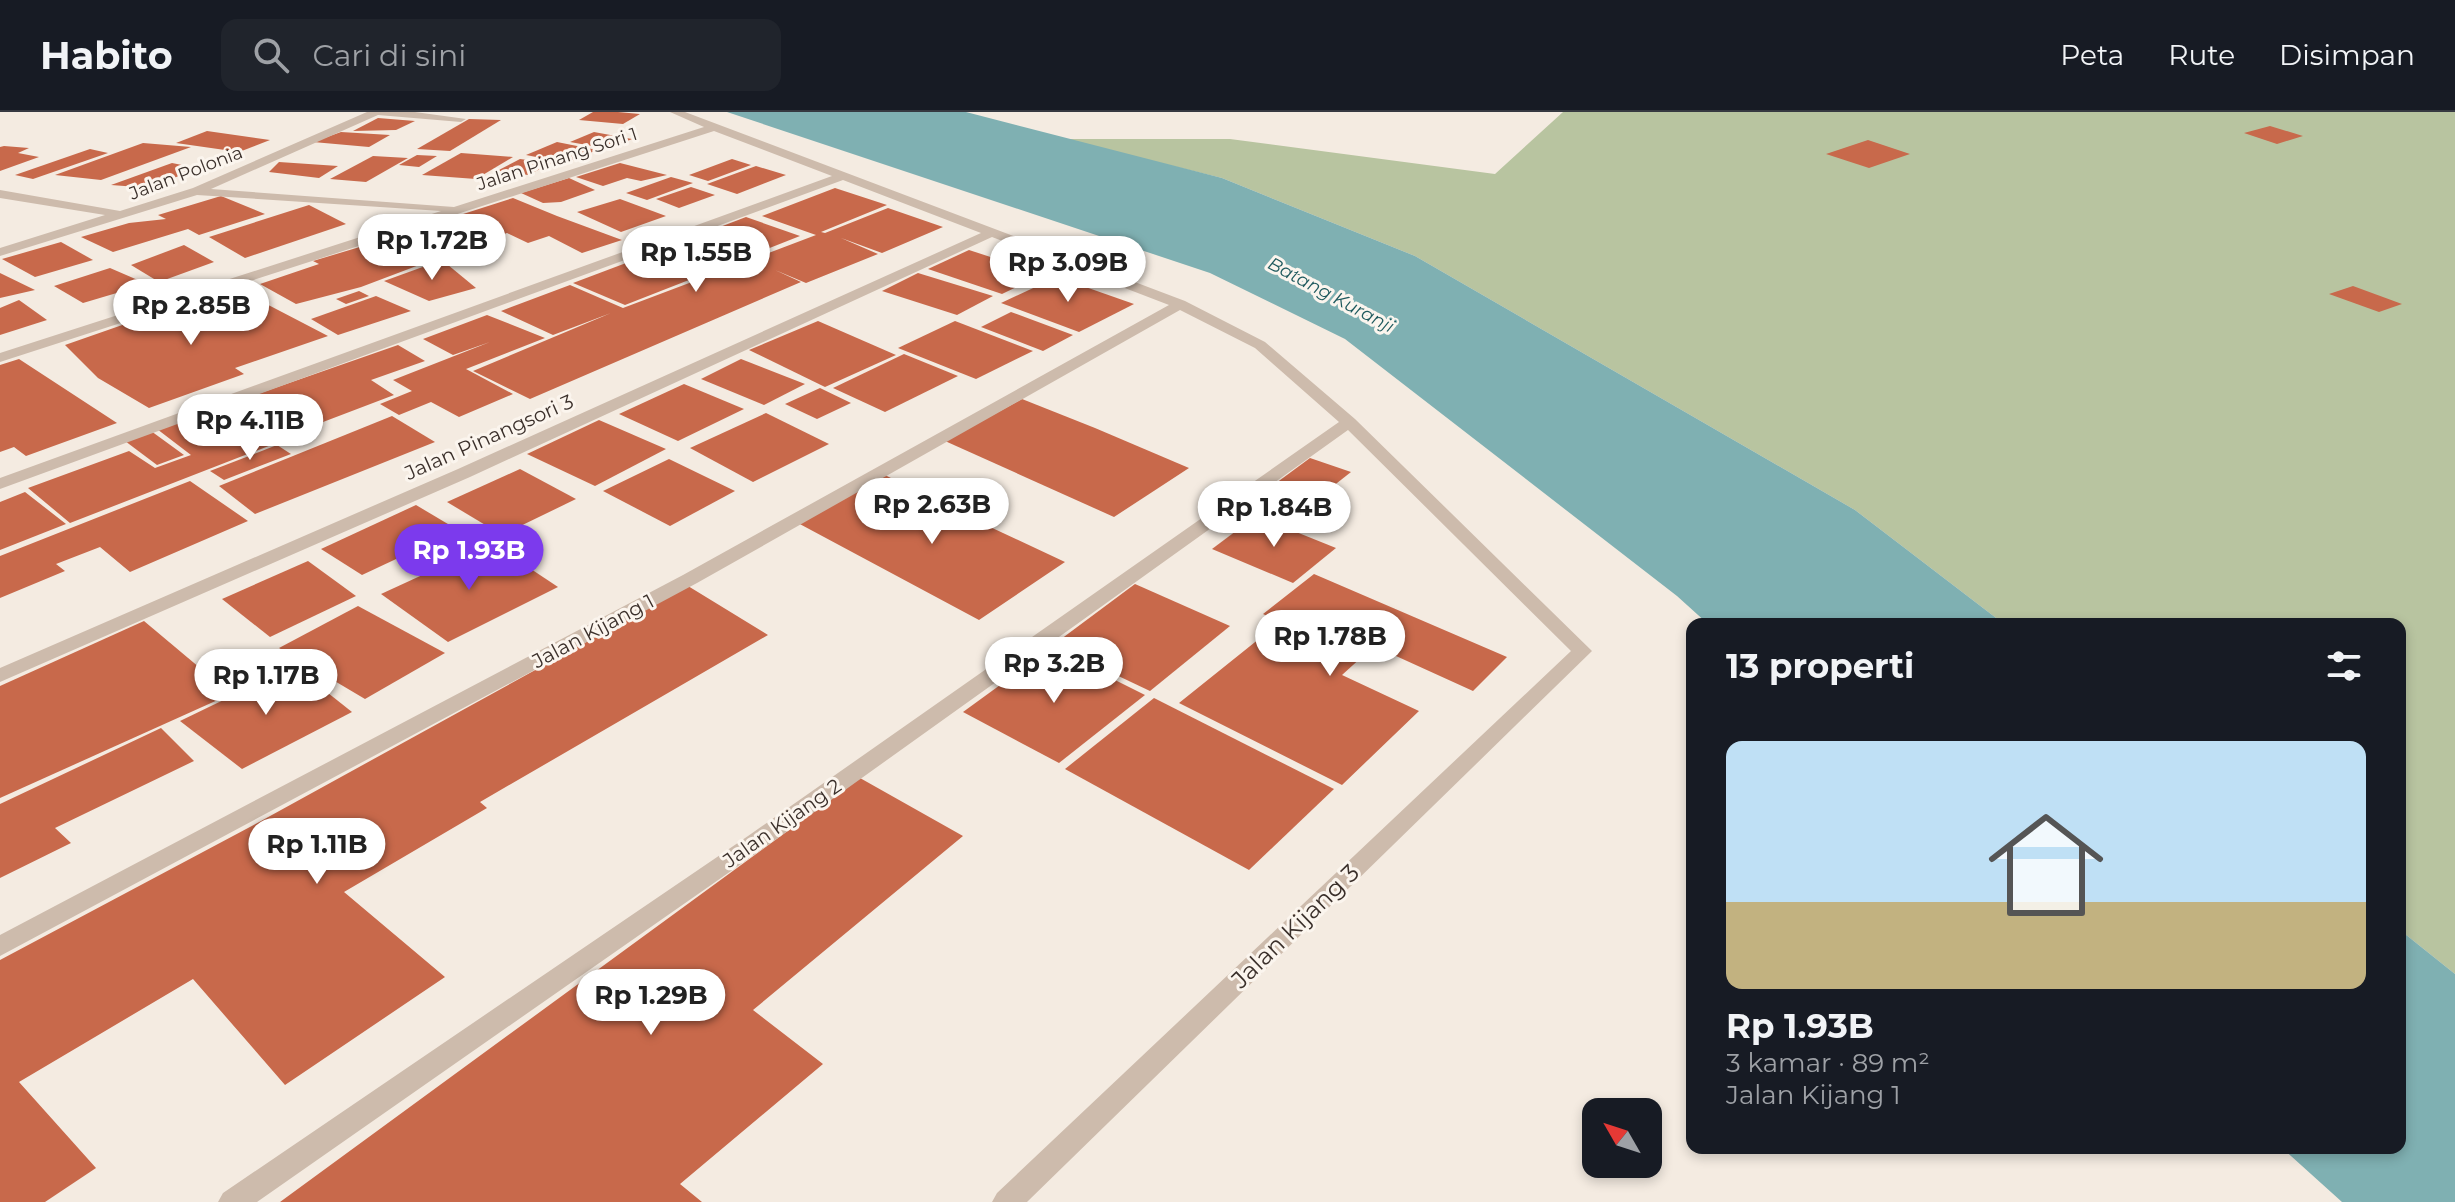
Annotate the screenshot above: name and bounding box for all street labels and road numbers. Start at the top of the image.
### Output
street label: Jalan Pinang Sori 1 [473,123,640,196]
street label: Jalan Polonia [125,141,246,205]
street label: Jalan Pinangsori 3 [400,389,577,485]
street label: Jalan Kijang 1 [527,589,658,674]
street label: Jalan Kijang 2 [718,773,846,873]
street label: Jalan Kijang 3 [1224,858,1365,995]

